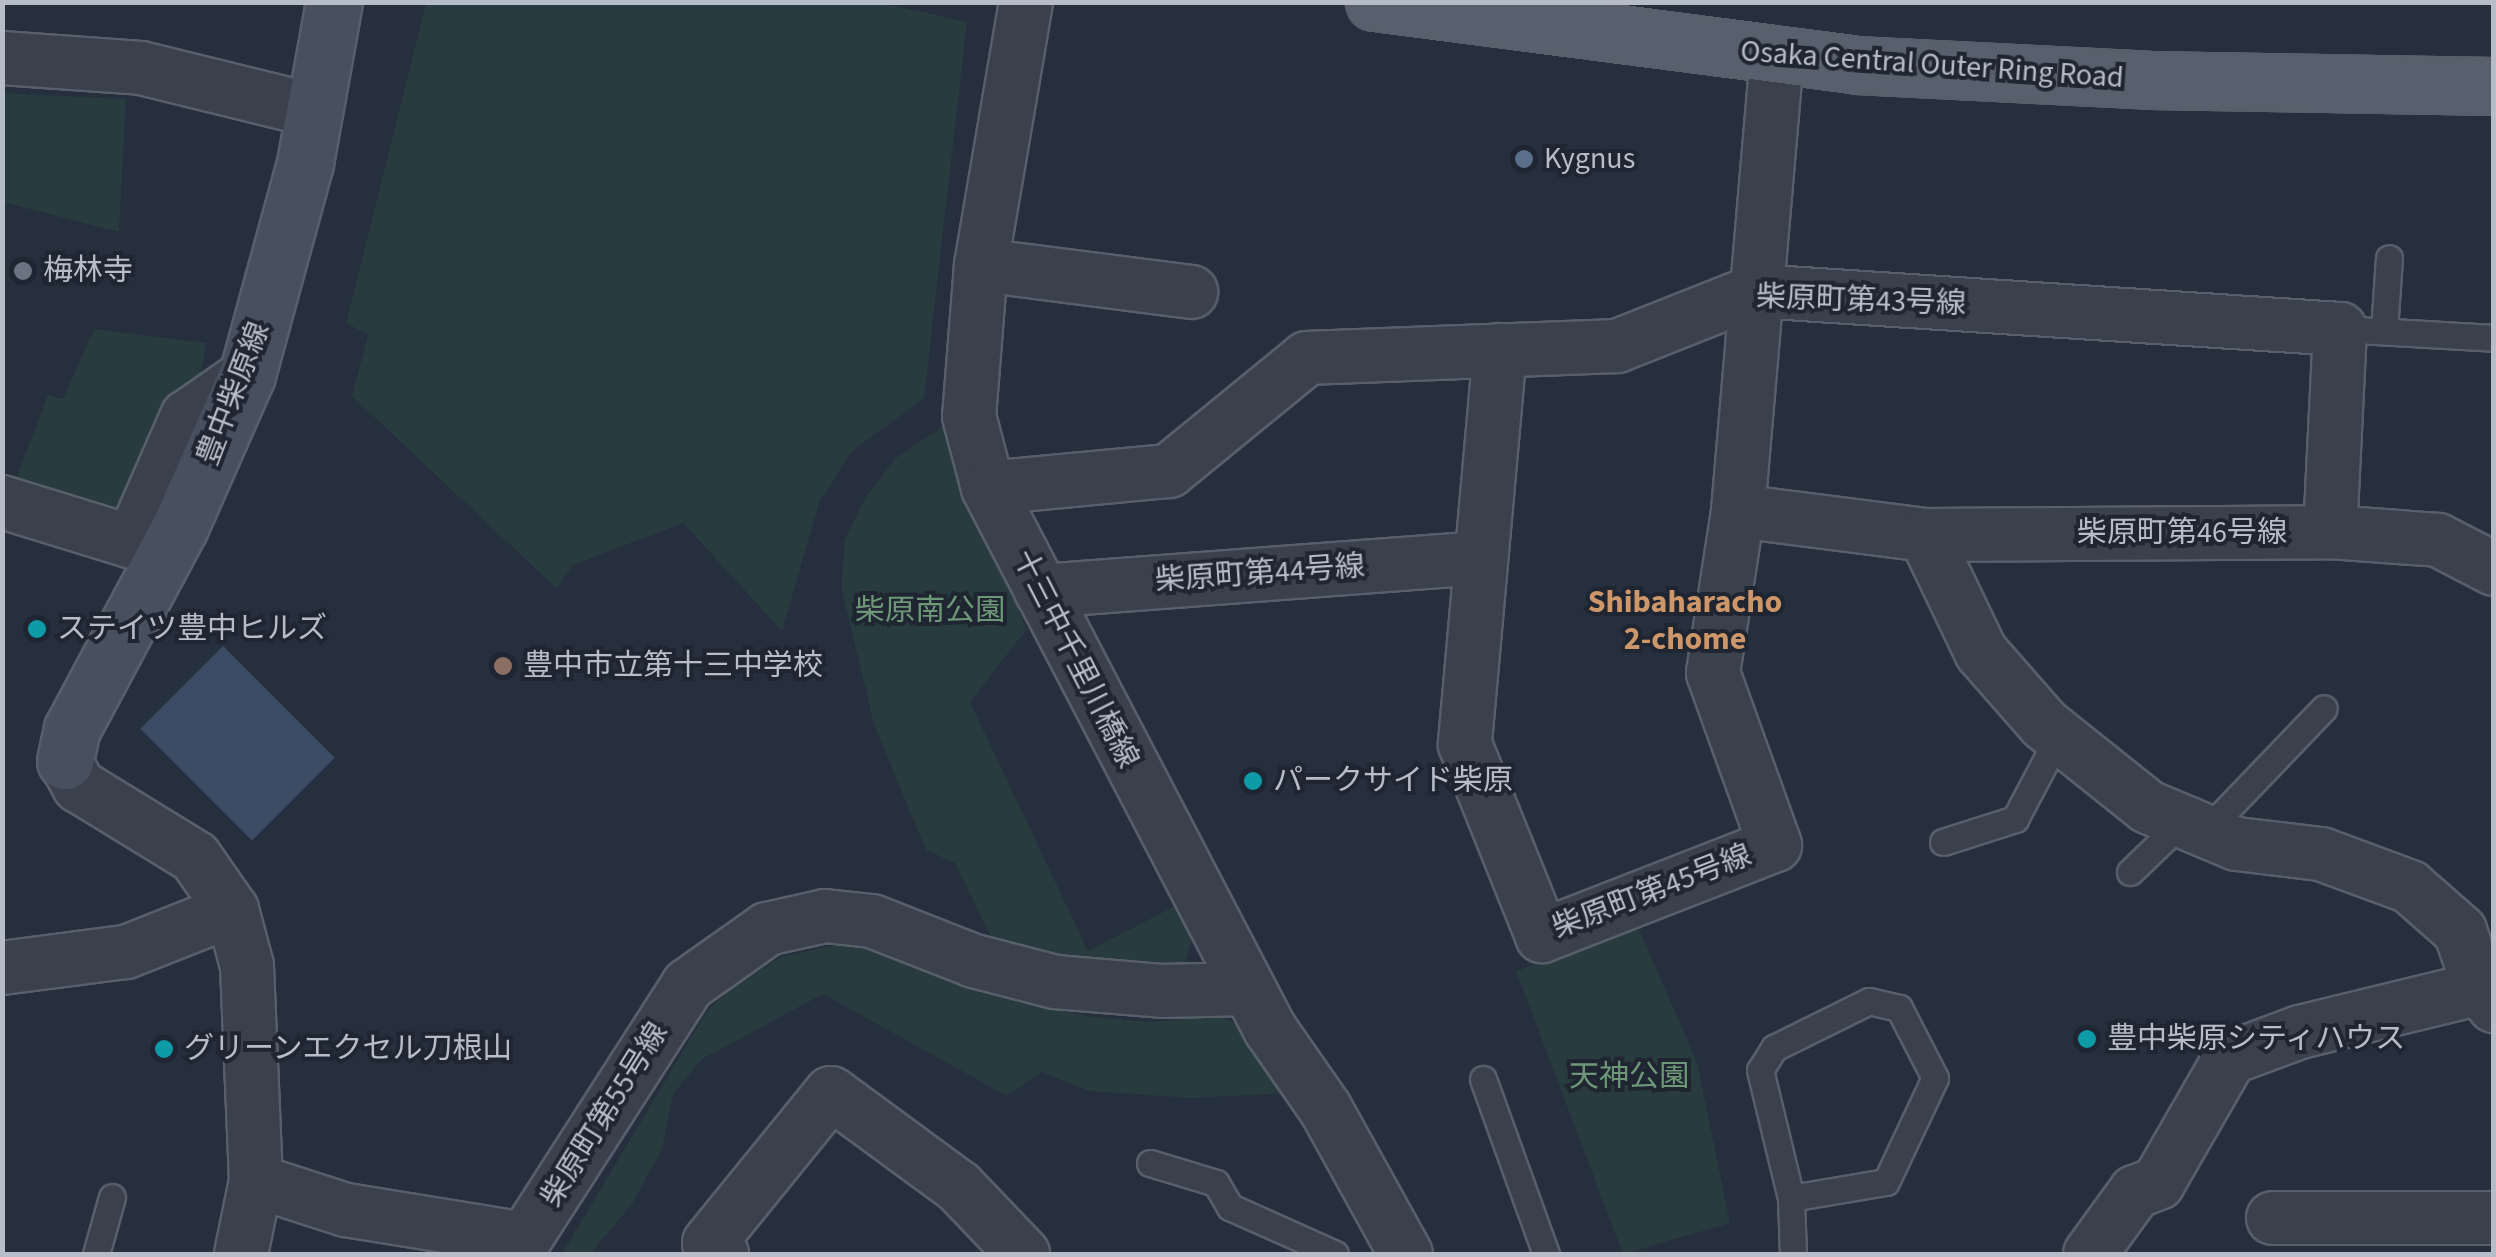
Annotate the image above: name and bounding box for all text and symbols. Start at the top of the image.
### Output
street label: Osaka Central Outer Ring Road [1739,34,2125,96]
place label: Kygnus [1544,141,1635,177]
marker: Kygnus [1513,148,1535,170]
place label: 梅林寺 [43,253,133,289]
marker: 梅林寺 [12,260,34,282]
street label: 柴原町第43号線 [1756,279,1966,323]
street label: 豊中柴原線 [190,318,278,470]
street label: 柴原町第46号線 [2077,515,2287,551]
street label: 十三中千里川橋線 [1004,544,1146,774]
street label: 柴原町第44号線 [1154,549,1366,599]
district label: Shibaharacho 2-chome [1588,584,1782,659]
park label: 柴原南公園 [855,593,1005,629]
place label: ステイツ豊中ヒルズ [57,611,327,647]
marker: ステイツ豊中ヒルズ [26,618,48,640]
place label: 豊中市立第十三中学校 [523,648,823,684]
marker: 豊中市立第十三中学校 [492,655,514,677]
place label: パークサイド柴原 [1273,763,1513,799]
marker: パークサイド柴原 [1242,770,1264,792]
street label: 柴原町第45号線 [1548,838,1756,946]
street label: 柴原町第55号線 [534,1016,676,1214]
place label: 豊中柴原シティハウス [2107,1021,2407,1057]
marker: 豊中柴原シティハウス [2076,1028,2098,1050]
place label: グリーンエクセル刀根山 [184,1031,514,1067]
marker: グリーンエクセル刀根山 [153,1038,175,1060]
park label: 天神公園 [1569,1059,1689,1095]

